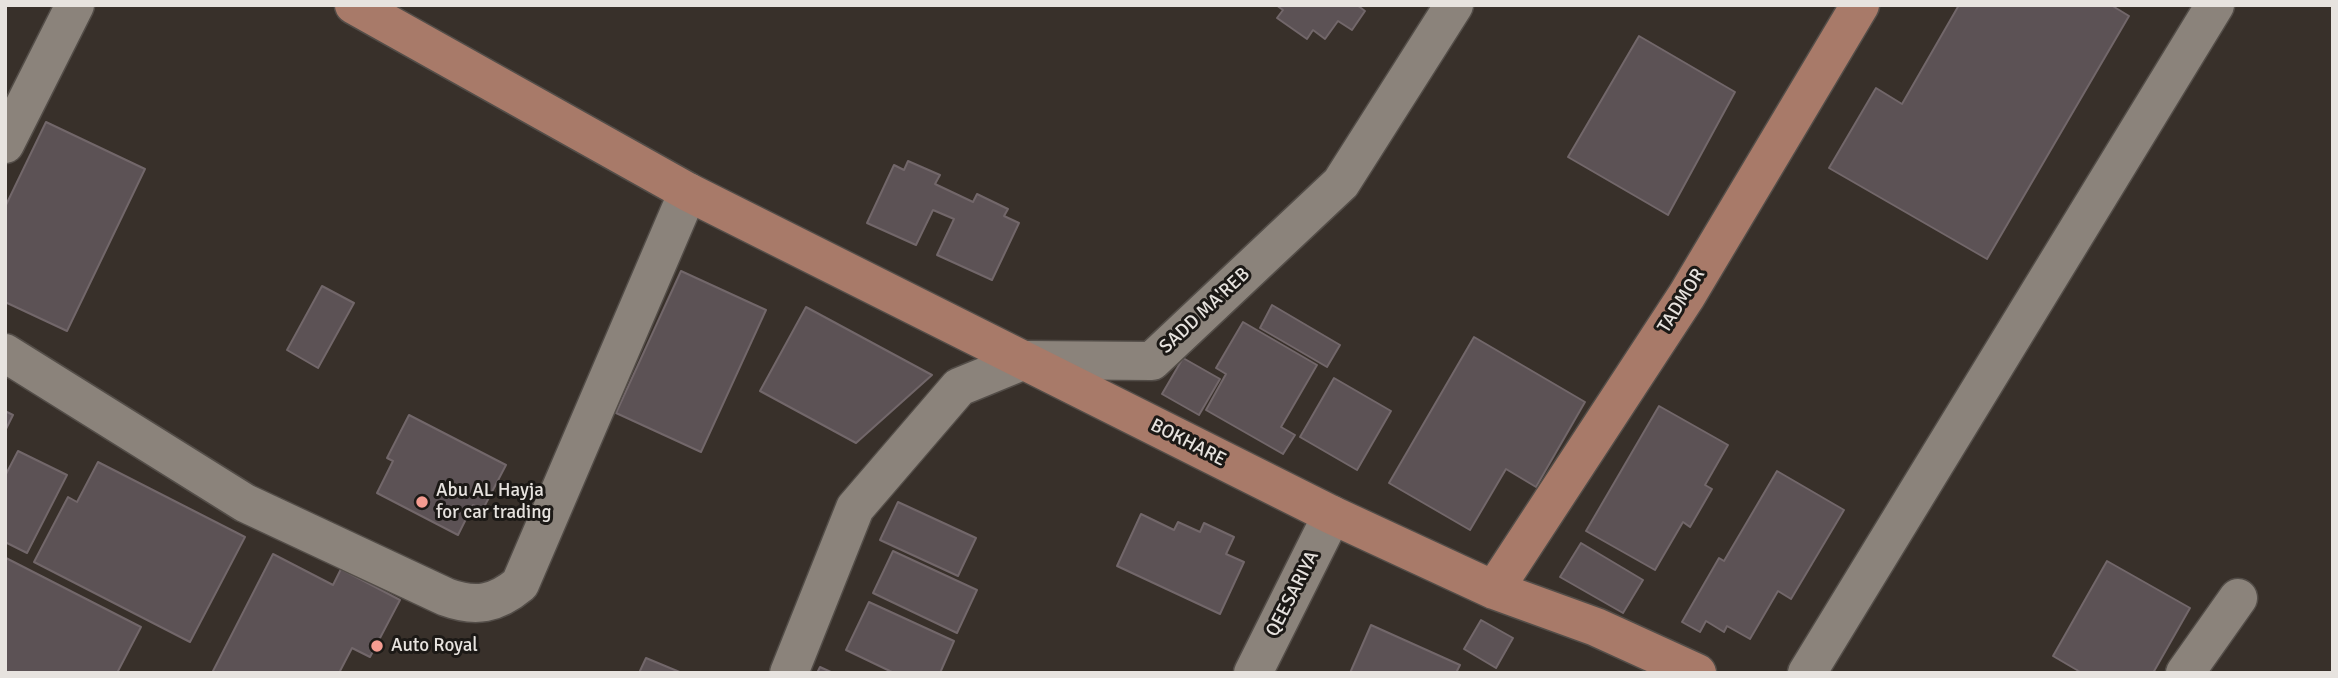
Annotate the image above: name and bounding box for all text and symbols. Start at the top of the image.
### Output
street label: SADD MA'REB [1155,263,1255,359]
street label: TADMOR [1653,265,1711,337]
street label: BOKHARE [1146,414,1230,472]
place label: Abu AL Hayja for car trading [436,480,552,524]
marker: Abu AL Hayja for car trading [414,494,430,510]
street label: QEESARIYA [1262,547,1324,641]
place label: Auto Royal [391,635,478,657]
marker: Auto Royal [369,638,385,654]

